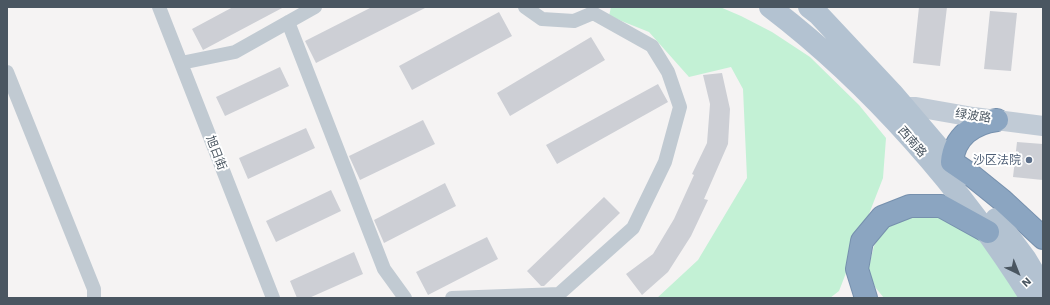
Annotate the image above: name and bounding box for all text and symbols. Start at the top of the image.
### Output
street label: 绿波路 [954,106,992,126]
street label: 西南路 [895,124,929,160]
street label: 旭日街 [203,134,229,172]
place label: 沙区法院 [973,153,1021,167]
marker: 沙区法院 [1024,155,1034,165]
north arrow [998,253,1038,293]
text: N [1019,275,1034,290]

